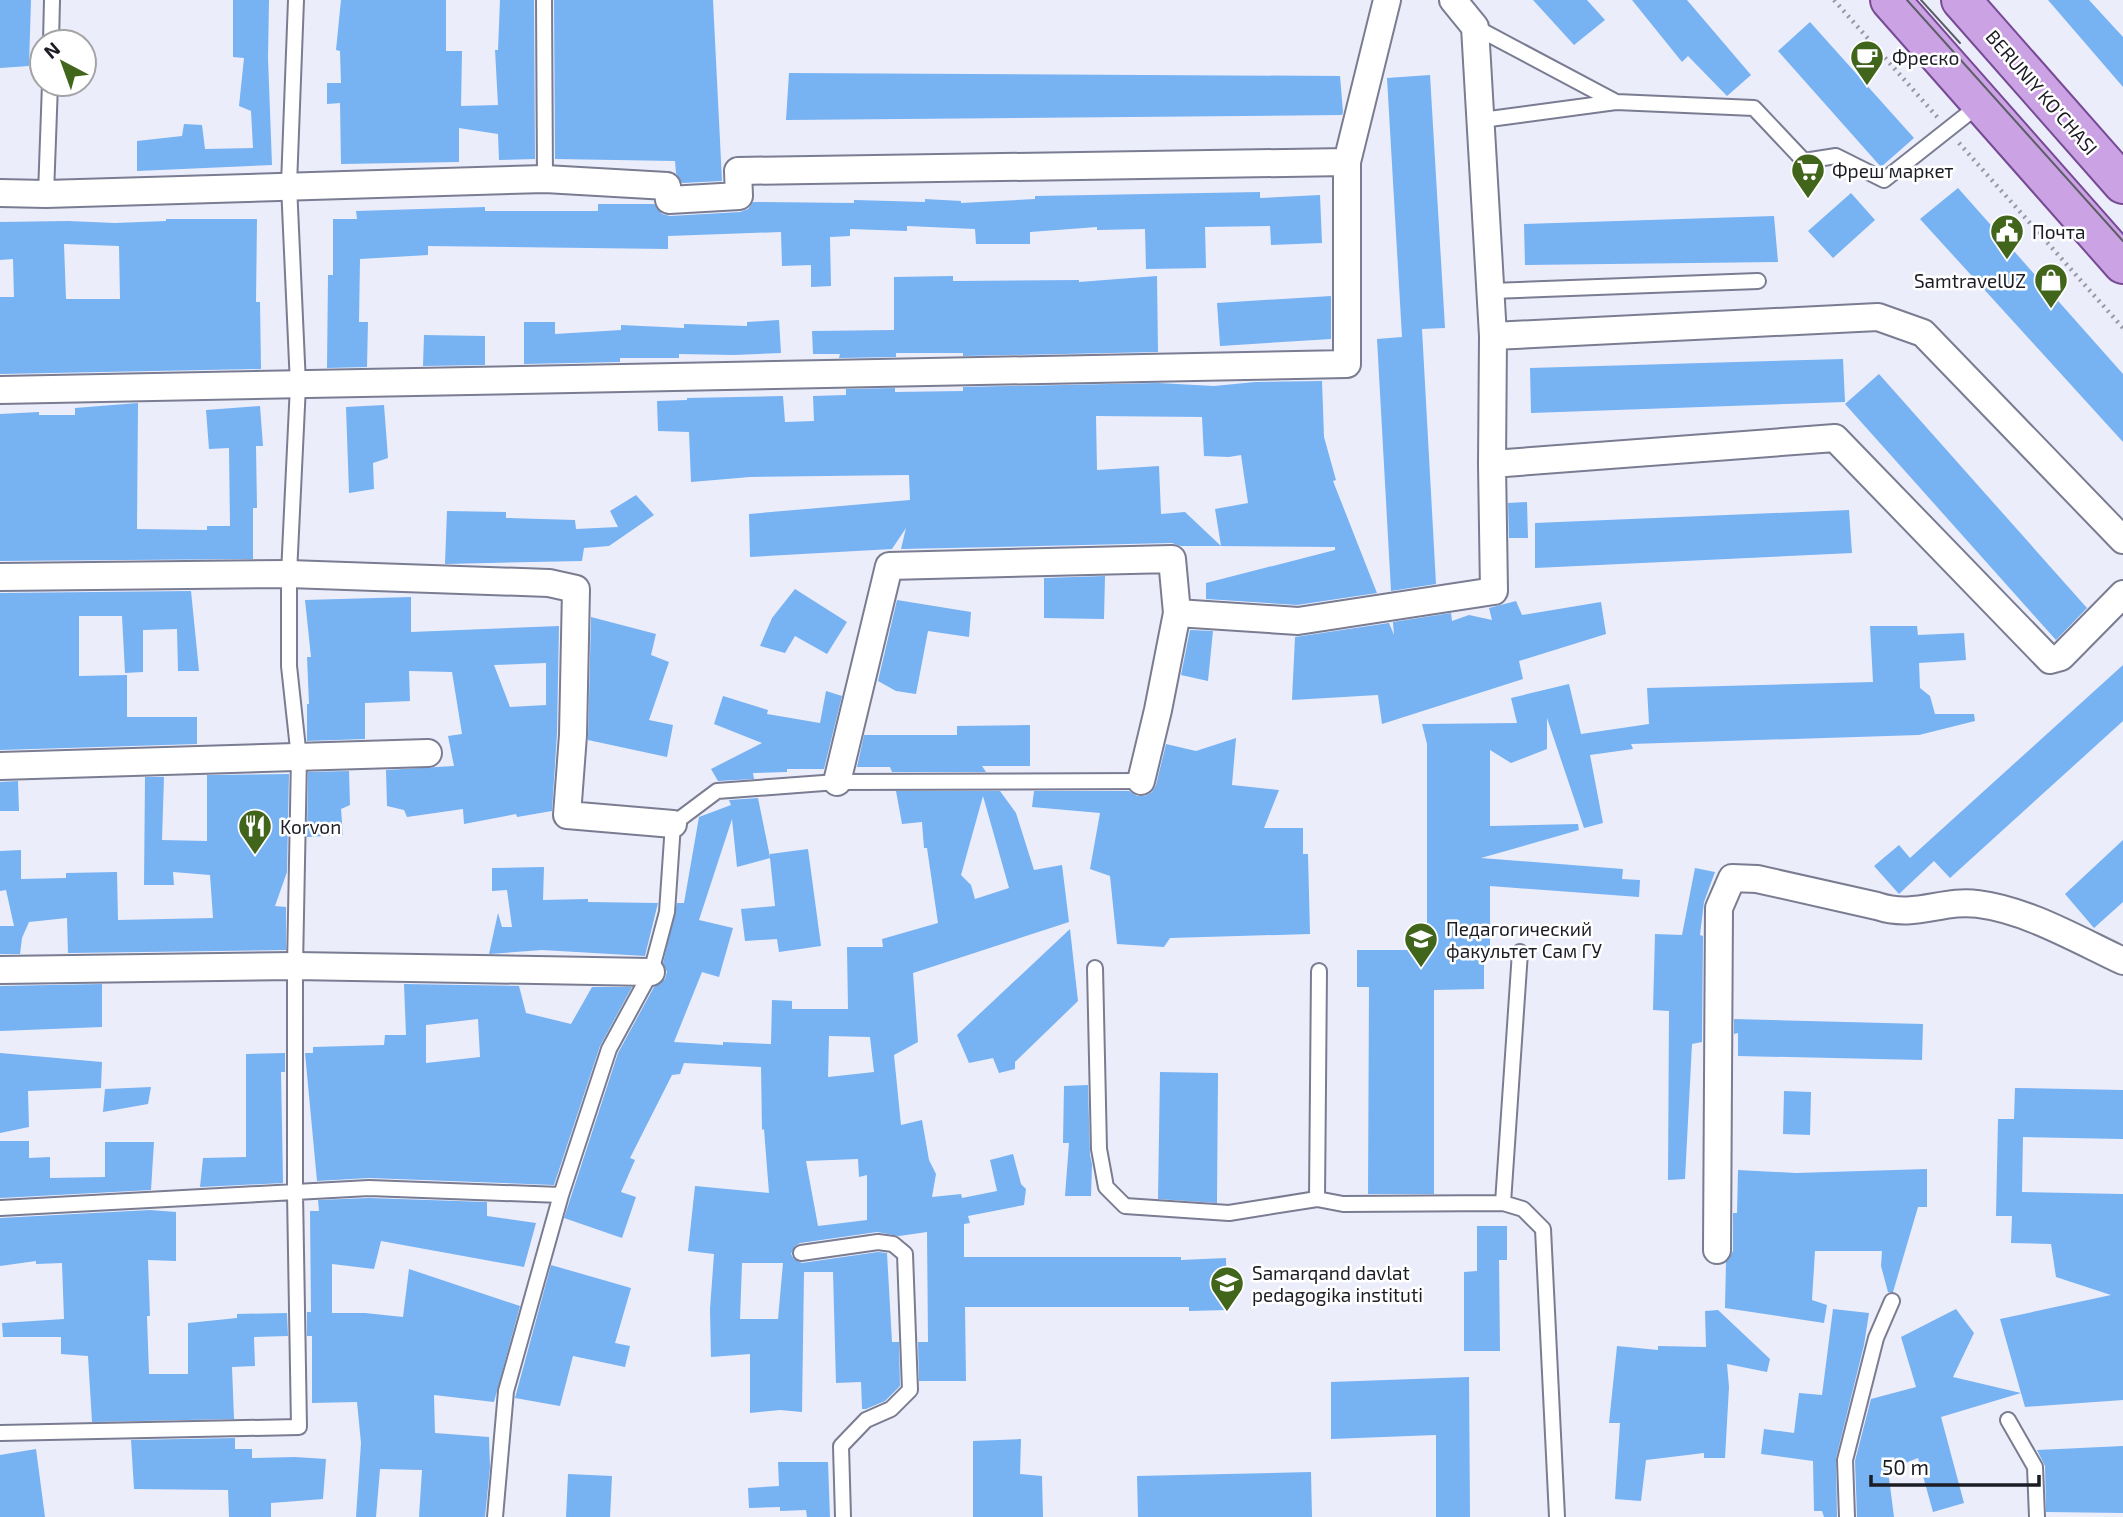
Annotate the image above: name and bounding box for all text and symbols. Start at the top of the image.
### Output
street label: BERUNIY KO'CHASI [1981,25,2103,159]
north arrow [28,28,98,98]
text: N [39,37,64,63]
cafe icon: Фреско [1848,38,1886,87]
place label: Фреско [1892,46,1959,69]
supermarket icon: Фреш маркет [1789,151,1827,200]
place label: Фреш маркет [1832,159,1954,182]
public building icon: Почта [1988,212,2026,261]
place label: Почта [2032,220,2085,243]
shop icon: SamtravelUZ [2032,261,2070,310]
place label: SamtravelUZ [1914,269,2026,292]
restaurant icon: Korvon [236,807,274,856]
place label: Korvon [280,815,341,838]
place label: Педагогический факультет Сам ГУ [1446,917,1602,963]
school or university icon: Педагогический факультет Сам ГУ [1402,920,1440,969]
place label: Samarqand davlat pedagogika instituti [1252,1261,1423,1306]
school or university icon: Samarqand davlat pedagogika instituti [1208,1264,1246,1313]
scale bar [1871,1444,2039,1488]
text: 50 m [1882,1454,1929,1479]

